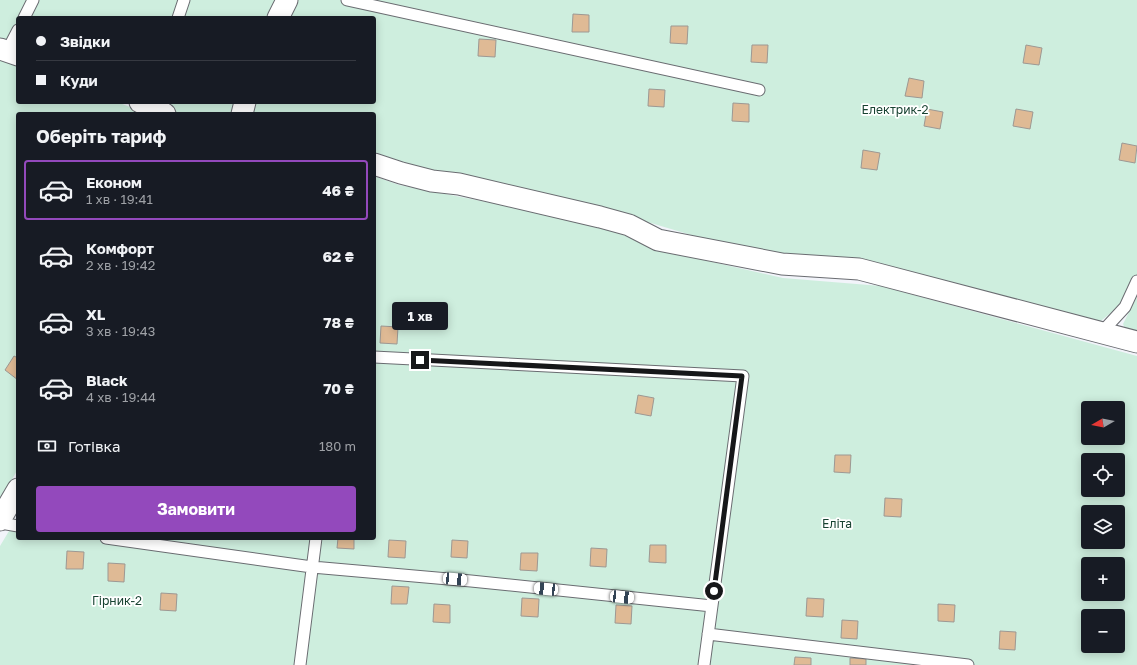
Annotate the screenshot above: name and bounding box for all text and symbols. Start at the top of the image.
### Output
text: Звідки [60,32,110,50]
text: Куди [60,71,98,89]
park label: Електрик-2 [862,102,928,117]
text: Оберіть тариф [36,125,166,147]
icon: car [38,172,74,208]
text: Економ [86,173,142,191]
text: 46 ₴ [322,181,354,199]
text: 1 хв · 19:41 [86,191,153,207]
icon: car [38,238,74,274]
text: Комфорт [86,239,154,257]
text: 62 ₴ [322,247,354,265]
text: 2 хв · 19:42 [86,257,155,273]
callout: 1 хв [392,302,448,330]
icon: car [38,304,74,340]
text: XL [86,305,105,323]
text: 1 хв [407,308,433,324]
text: 78 ₴ [323,313,354,331]
text: 3 хв · 19:43 [86,323,155,339]
route end [411,351,429,369]
icon: car [38,370,74,406]
text: Black [86,371,128,389]
text: 70 ₴ [323,379,354,397]
text: 4 хв · 19:44 [86,389,156,405]
north arrow [1081,401,1125,445]
map controls [1081,401,1125,653]
icon: cash [36,435,58,457]
text: Готівка [68,437,120,455]
text: 180 m [319,438,356,454]
button: locate [1081,453,1125,497]
button: Замовити [36,486,356,532]
button: layers [1081,505,1125,549]
park label: Еліта [822,516,852,531]
button: + [1081,557,1125,601]
car [443,572,467,586]
car [533,582,559,596]
route start [705,582,723,600]
car [609,590,635,604]
park label: Гірник-2 [92,593,142,608]
button: − [1081,609,1125,653]

